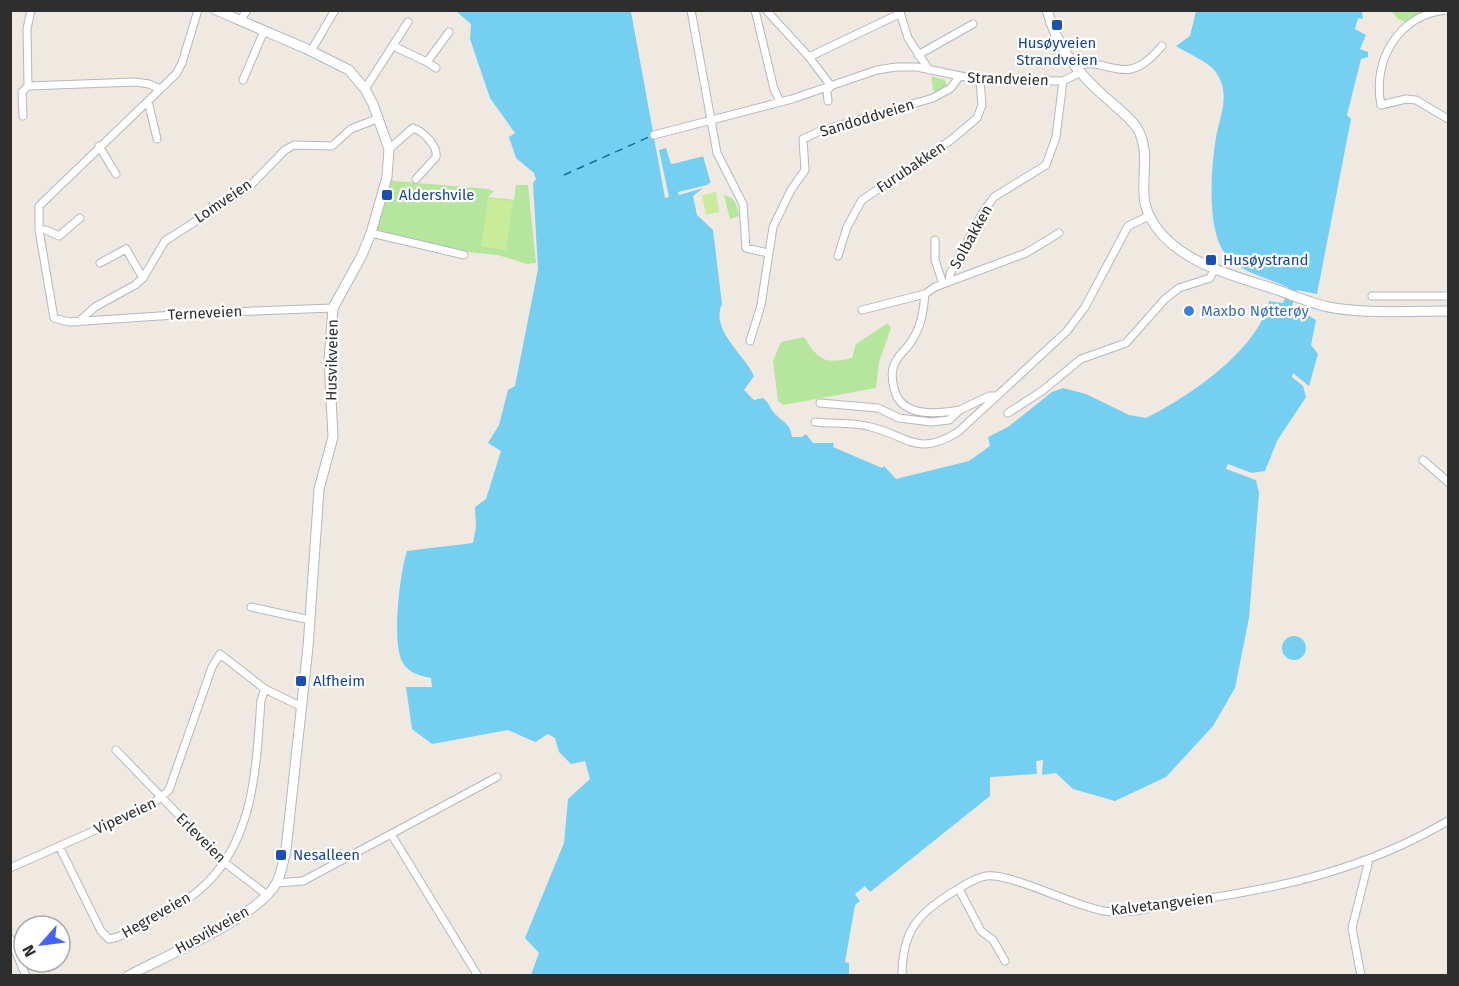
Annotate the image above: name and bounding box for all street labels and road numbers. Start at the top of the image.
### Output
street label: Strandveien [967,69,1049,89]
street label: Sandoddveien [818,95,916,141]
street label: Furubakken [873,137,949,197]
street label: Lomveien [191,175,255,227]
street label: Solbakken [946,202,996,272]
street label: Terneveien [167,302,243,324]
street label: Husvikveien [322,319,342,401]
street label: Vipeveien [91,794,159,838]
street label: Erleveien [172,809,230,867]
street label: Hegreveien [118,888,194,942]
street label: Kalvetangveien [1110,889,1214,919]
street label: Husvikveien [172,902,252,958]

